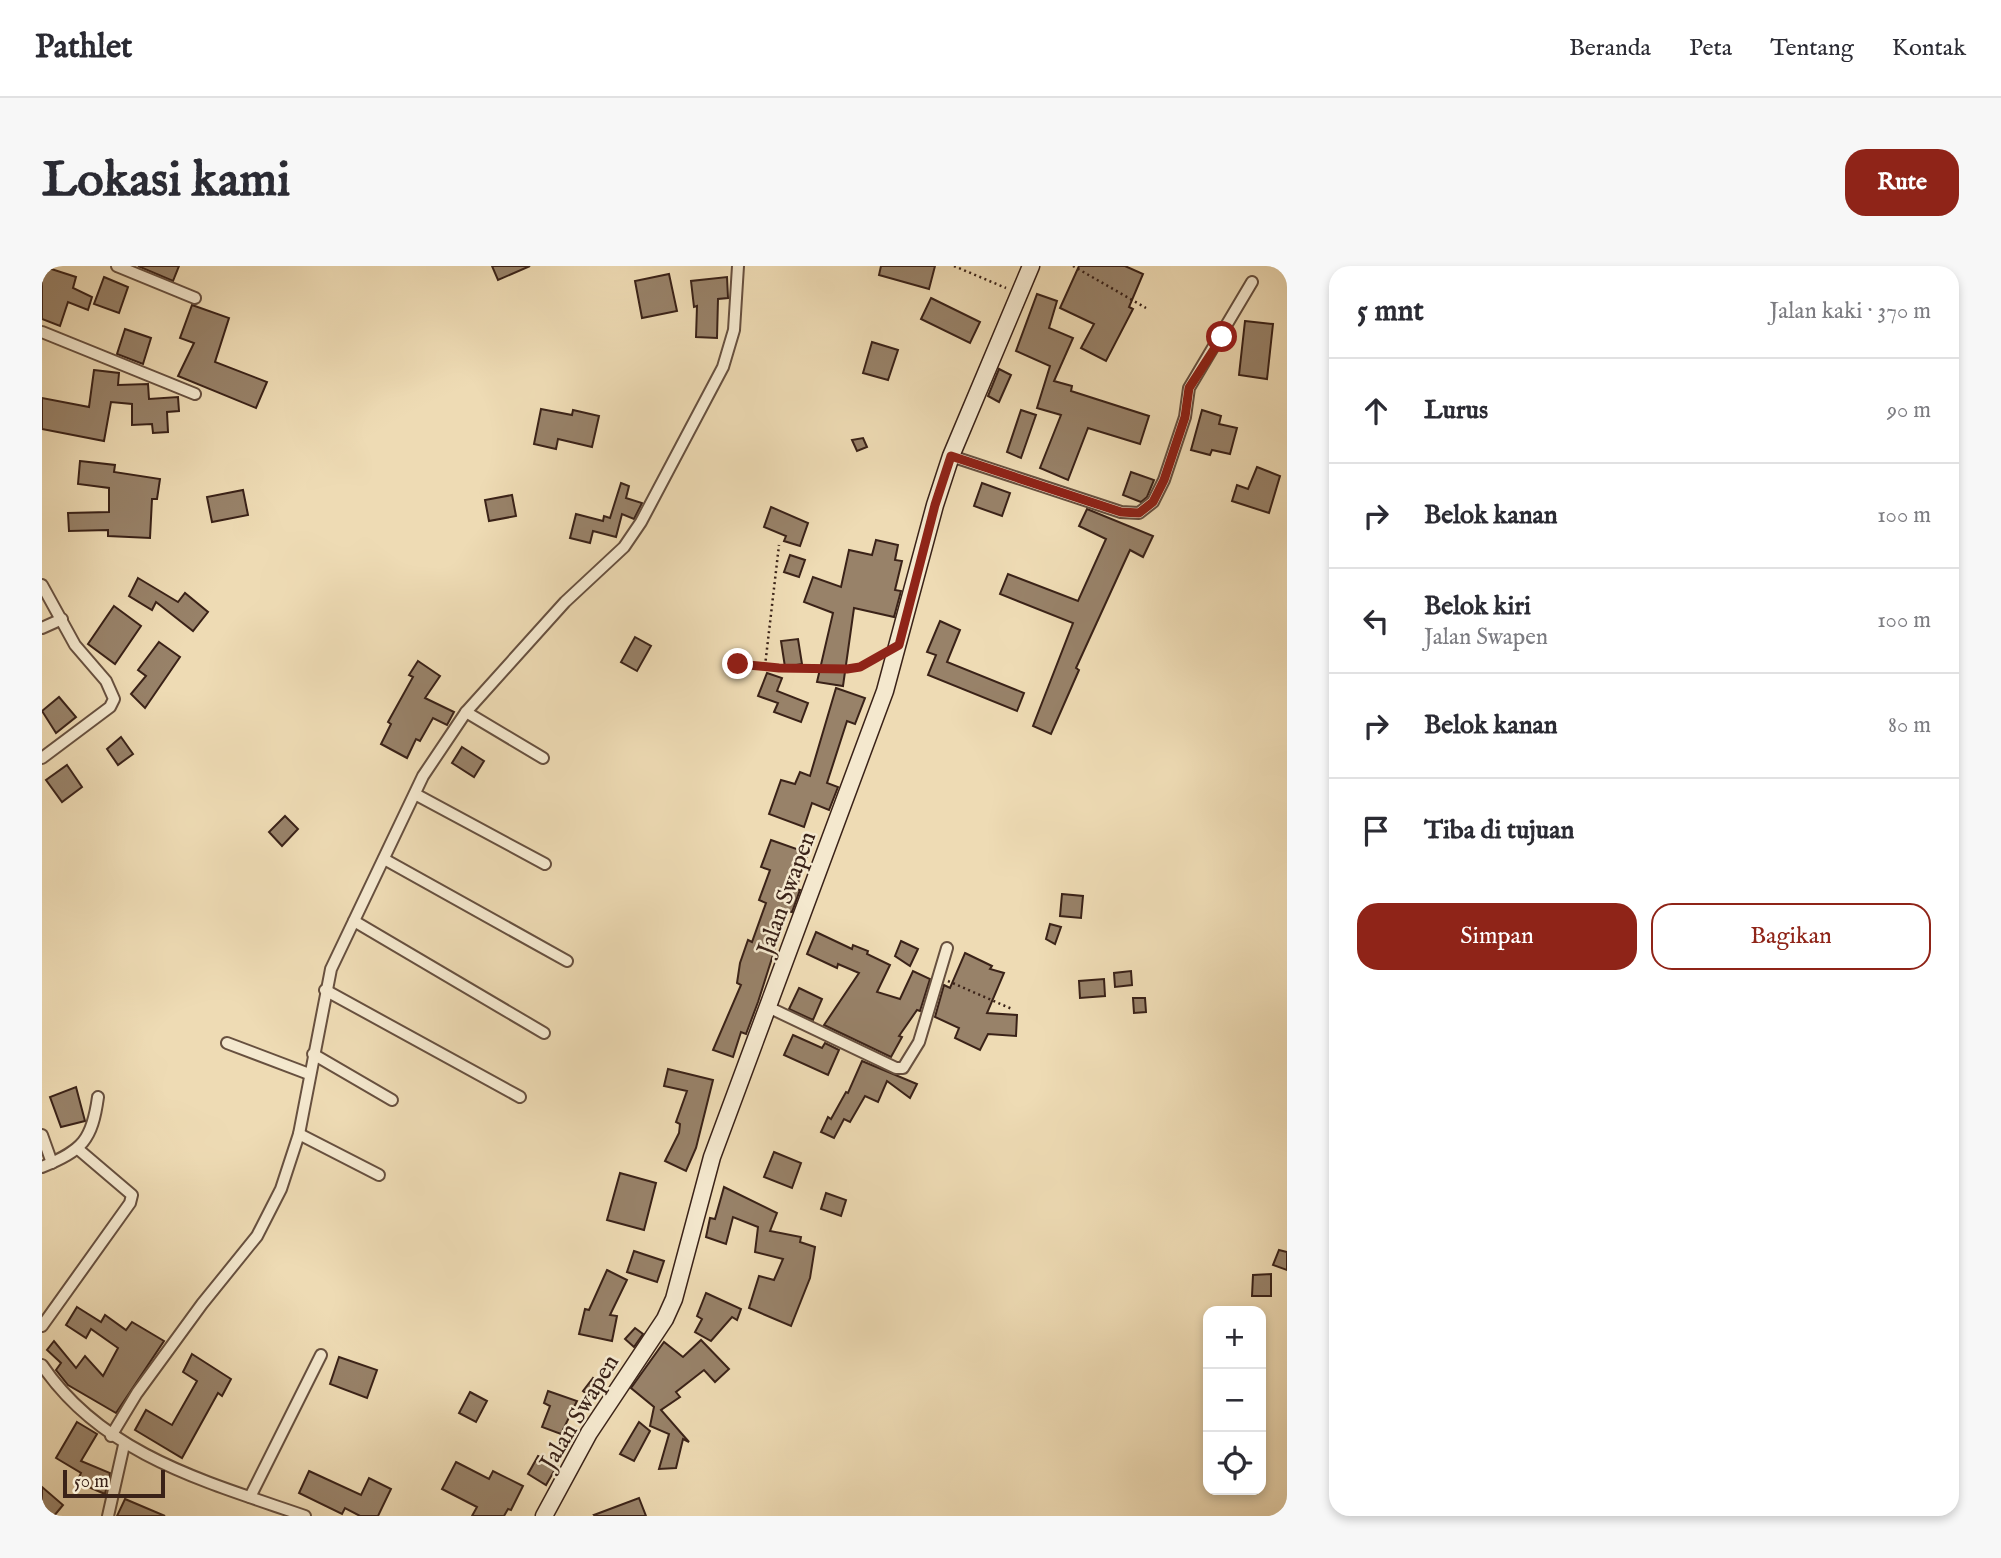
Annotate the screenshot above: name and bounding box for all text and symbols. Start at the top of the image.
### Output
text: Pathlet [35,27,132,69]
text: Beranda [1569,33,1651,64]
text: Peta [1689,33,1732,64]
text: Tentang [1770,33,1854,64]
text: Kontak [1892,33,1966,64]
button: Rute [1845,149,1959,216]
text: Lokasi kami [42,151,290,213]
text: 5 mnt [1357,293,1424,331]
text: Jalan kaki · 370 m [1770,297,1931,326]
route start [1206,321,1237,352]
icon: ahead [1357,392,1395,430]
text: Lurus [1424,394,1488,427]
text: 90 m [1887,396,1931,425]
icon: right [1357,497,1395,535]
text: Belok kanan [1424,499,1558,532]
text: 100 m [1877,501,1931,530]
text: Belok kiri [1424,590,1531,623]
icon: left [1357,602,1395,640]
text: 100 m [1877,606,1931,635]
text: Jalan Swapen [1424,623,1548,652]
route end [722,648,753,679]
icon: right [1357,707,1395,745]
text: Belok kanan [1424,709,1558,742]
text: 80 m [1888,711,1931,740]
icon: arrive [1357,812,1395,850]
text: Tiba di tujuan [1424,814,1574,847]
street label: Jalan Swapen [750,827,824,962]
button: Simpan [1357,903,1637,970]
button: Bagikan [1651,903,1931,970]
map controls [1203,1306,1266,1495]
button: + [1203,1306,1266,1369]
street label: Jalan Swapen [532,1349,627,1479]
button: − [1203,1369,1266,1432]
button: locate [1203,1432,1266,1495]
scale bar [63,1467,164,1499]
text: 50 m [74,1470,109,1494]

